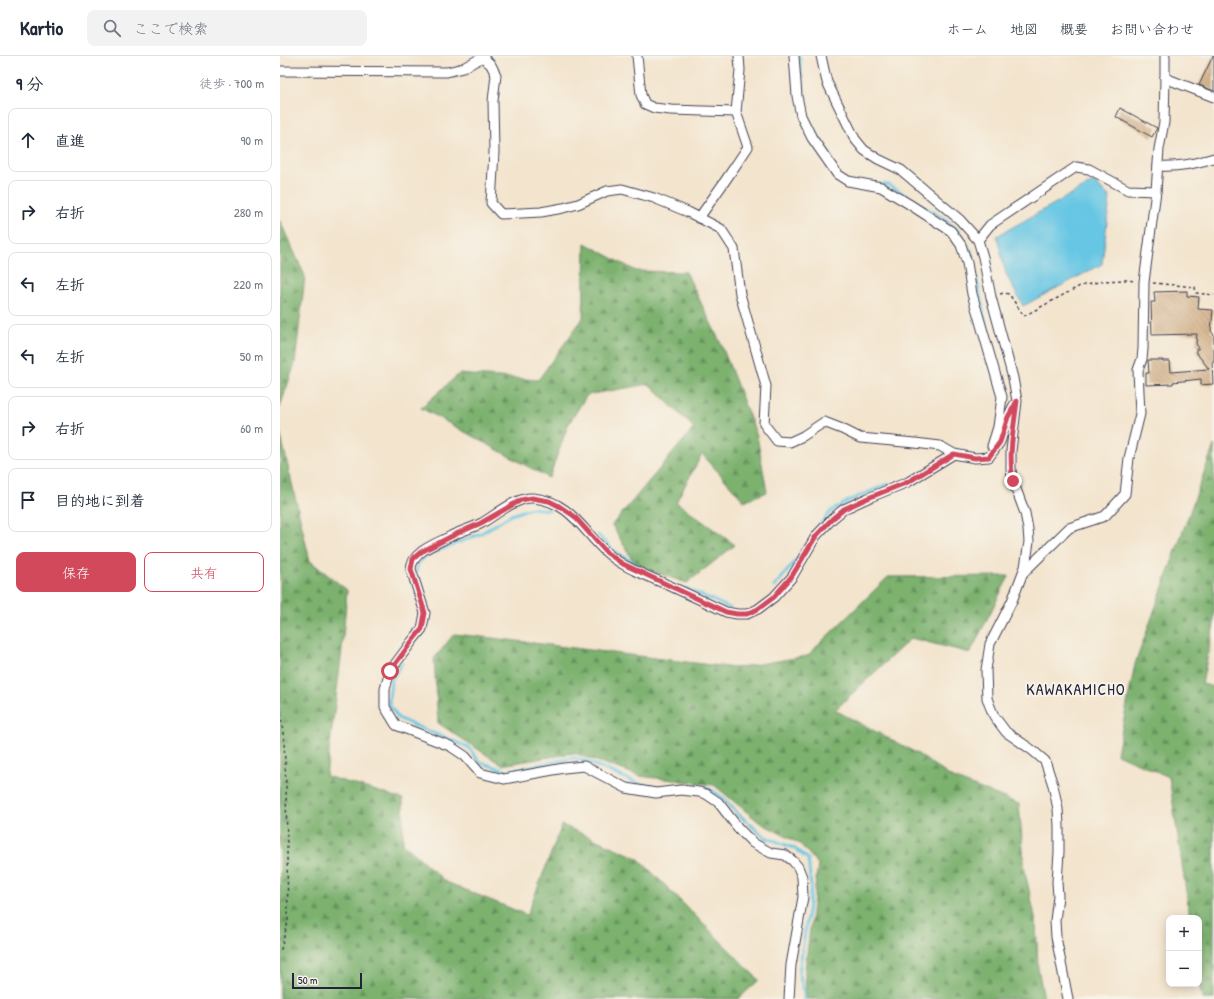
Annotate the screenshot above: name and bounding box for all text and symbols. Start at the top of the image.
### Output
search box [87,10,367,46]
text: Kartio [20,15,63,41]
icon: search [101,17,123,39]
text: ここで検索 [133,18,208,39]
text: ホーム [947,19,988,38]
text: 地図 [1010,19,1038,38]
text: 概要 [1060,19,1088,38]
text: お問い合わせ [1110,19,1194,38]
text: 9 分 [16,72,43,95]
text: 徒歩 · 700 m [200,74,264,92]
icon: ahead [17,129,39,151]
text: 直進 [55,130,85,151]
text: 90 m [241,131,263,149]
icon: right [17,201,39,223]
text: 右折 [55,202,85,223]
text: 280 m [234,203,263,221]
icon: left [17,273,39,295]
text: 左折 [55,274,85,295]
text: 220 m [233,275,263,293]
icon: left [17,345,39,367]
text: 左折 [55,346,85,367]
text: 50 m [240,347,263,365]
icon: right [17,417,39,439]
text: 右折 [55,418,85,439]
text: 60 m [240,419,263,437]
route end [1004,472,1022,490]
icon: arrive [17,489,39,511]
text: 目的地に到着 [55,490,145,511]
button: 保存 [16,552,136,592]
button: 共有 [144,552,264,592]
route start [381,662,399,680]
district label: KAWAKAMICHO [1026,678,1126,700]
map controls [1166,915,1202,987]
button: + [1166,915,1202,951]
button: − [1166,951,1202,987]
scale bar [292,971,362,990]
text: 50 m [298,973,318,987]

